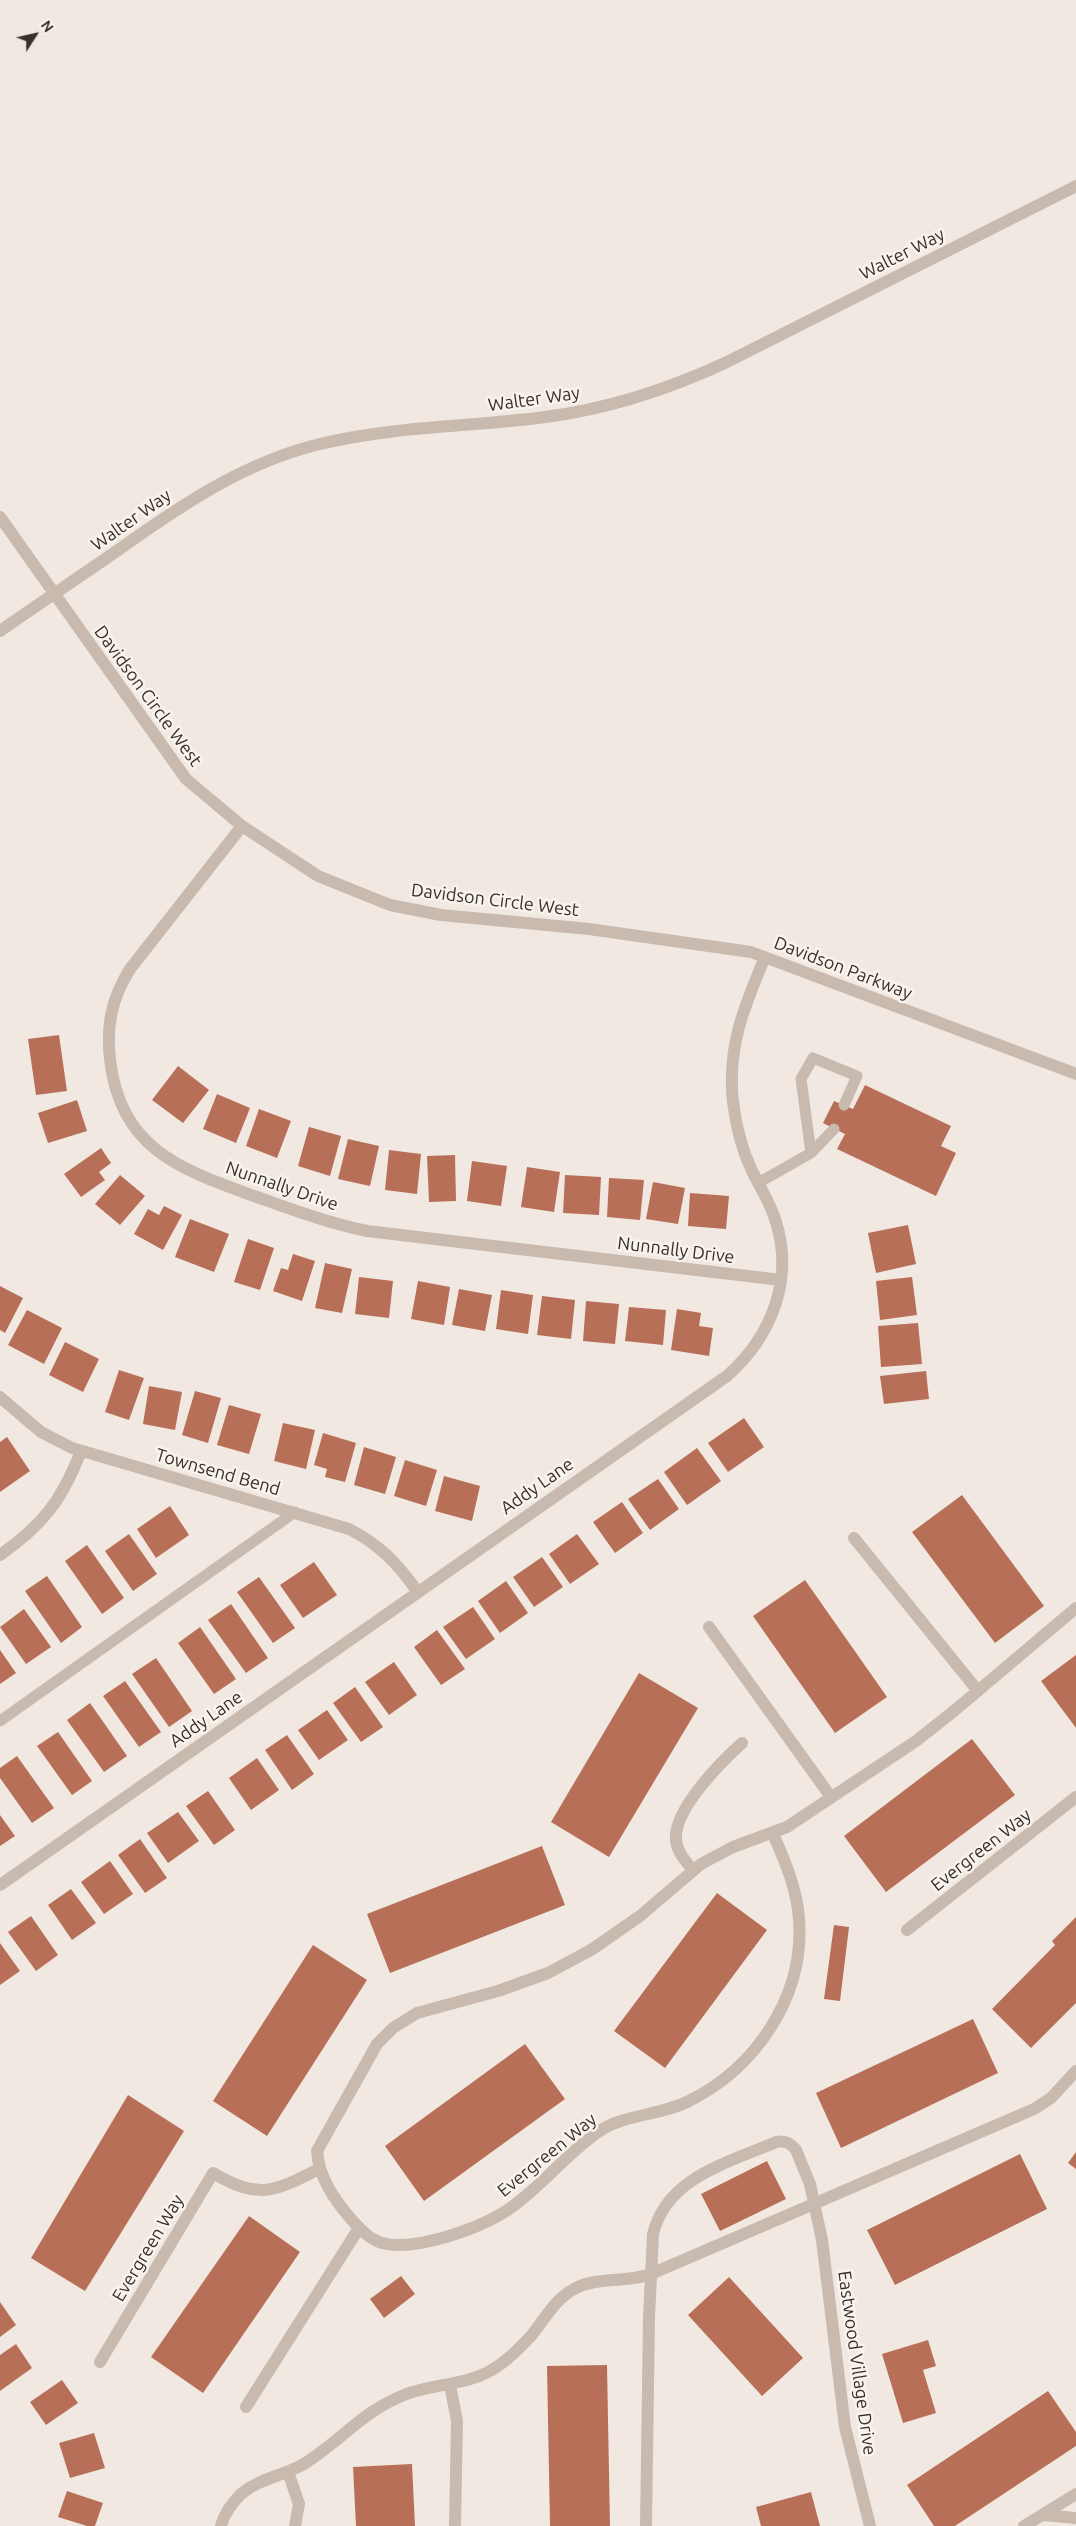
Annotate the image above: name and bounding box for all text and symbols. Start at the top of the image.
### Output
north arrow [10,10,60,60]
text: N [38,18,57,35]
street label: Walter Way [856,223,948,285]
street label: Walter Way [487,382,581,416]
street label: Walter Way [87,485,175,555]
street label: Davidson Circle West [90,621,206,771]
street label: Davidson Circle West [410,879,580,921]
street label: Davidson Parkway [771,932,915,1004]
street label: Nunnally Drive [223,1157,341,1215]
street label: Nunnally Drive [616,1232,736,1268]
street label: Townsend Bend [153,1444,283,1500]
street label: Addy Lane [496,1453,578,1519]
street label: Addy Lane [165,1686,247,1752]
street label: Evergreen Way [927,1804,1035,1896]
street label: Evergreen Way [493,2109,601,2201]
street label: Evergreen Way [108,2191,188,2305]
street label: Eastwood Village Drive [833,2269,881,2457]

